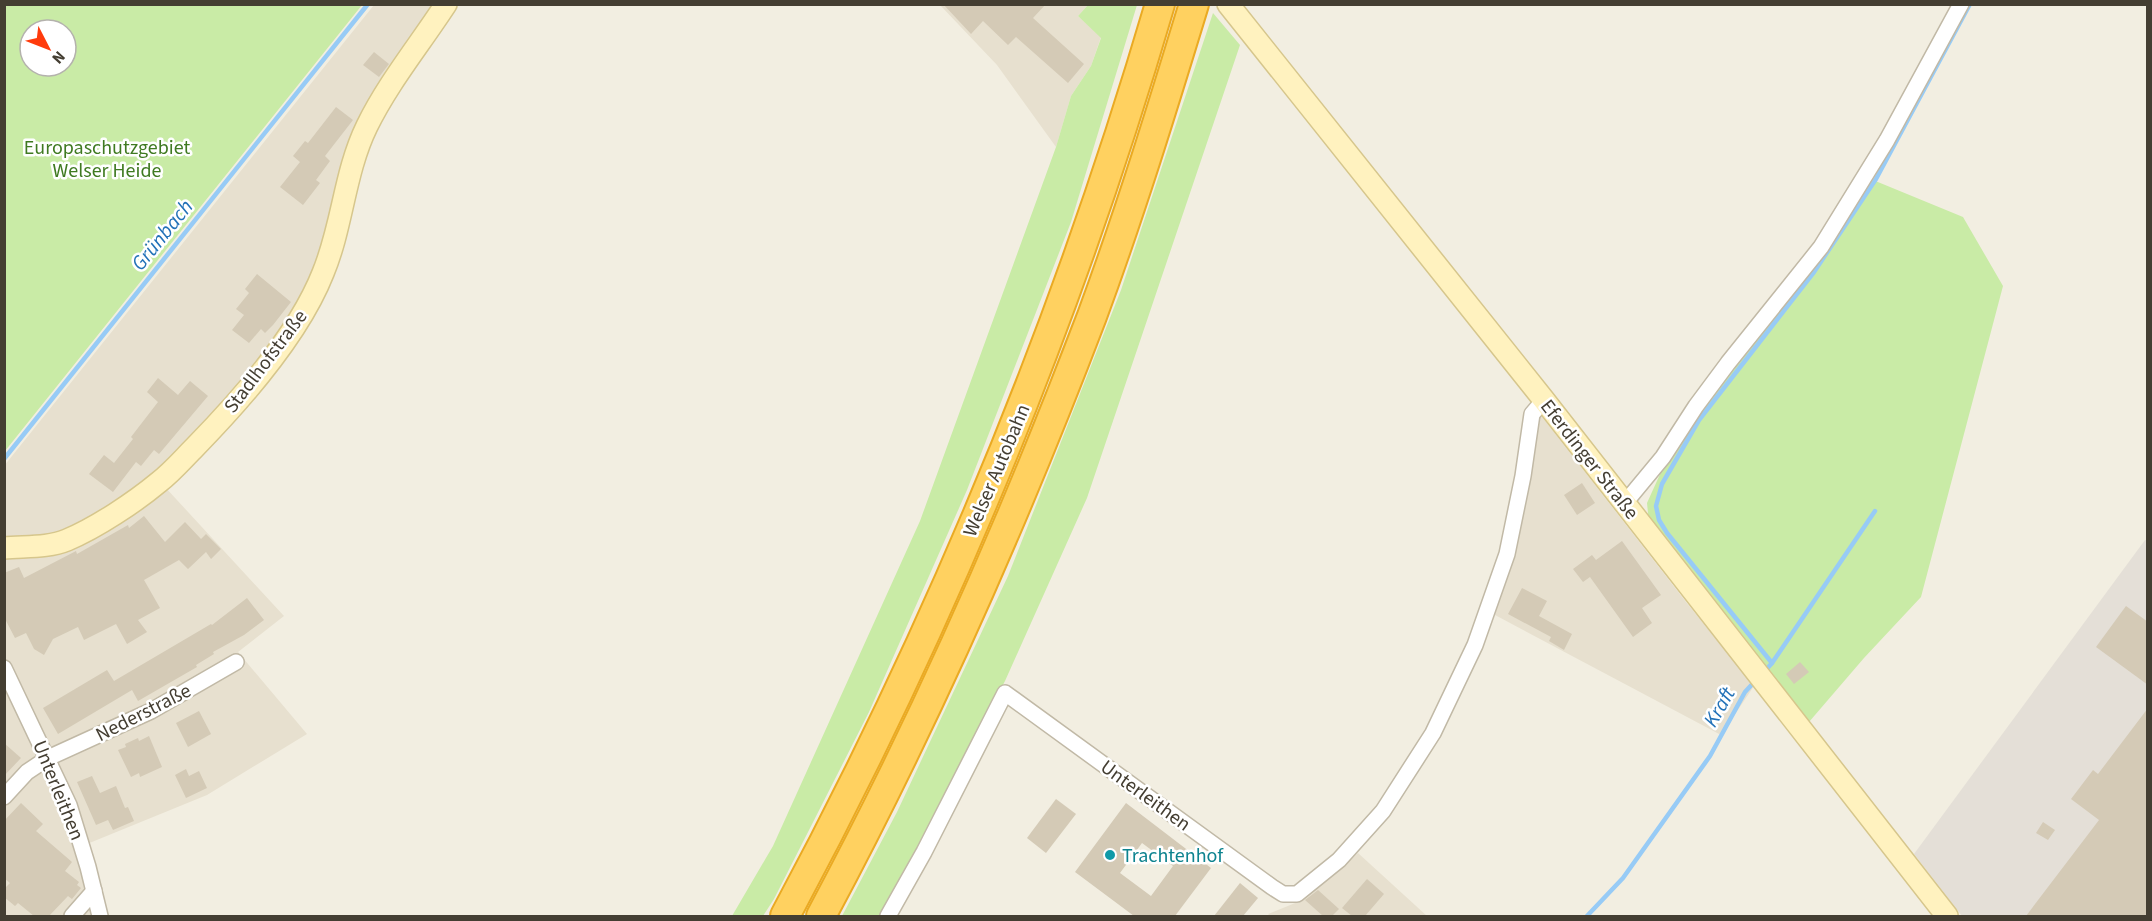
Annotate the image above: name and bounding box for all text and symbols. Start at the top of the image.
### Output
north arrow [18,18,78,78]
text: N [47,46,70,69]
park label: Europaschutzgebiet Welser Heide [24,134,190,185]
water label: Grünbach [124,193,200,277]
street label: Stadlhofstraße [218,304,314,419]
street label: Eferdinger Straße [1533,394,1645,526]
street label: Welser Autobahn [956,400,1037,541]
street label: Nederstraße [91,677,196,749]
water label: Kraft [1696,680,1743,733]
street label: Unterleithen [25,736,91,845]
street label: Unterleithen [1094,753,1196,838]
place label: Trachtenhof [1122,842,1224,870]
marker: Trachtenhof [1103,848,1117,862]

